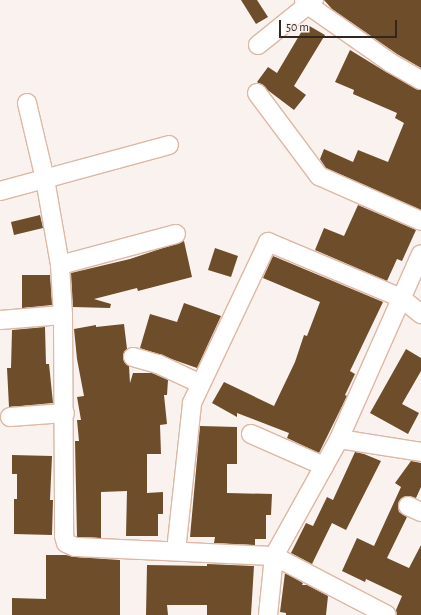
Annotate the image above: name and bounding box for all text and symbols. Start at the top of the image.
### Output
scale bar [281,12,399,38]
text: 50 m [286,21,309,33]

